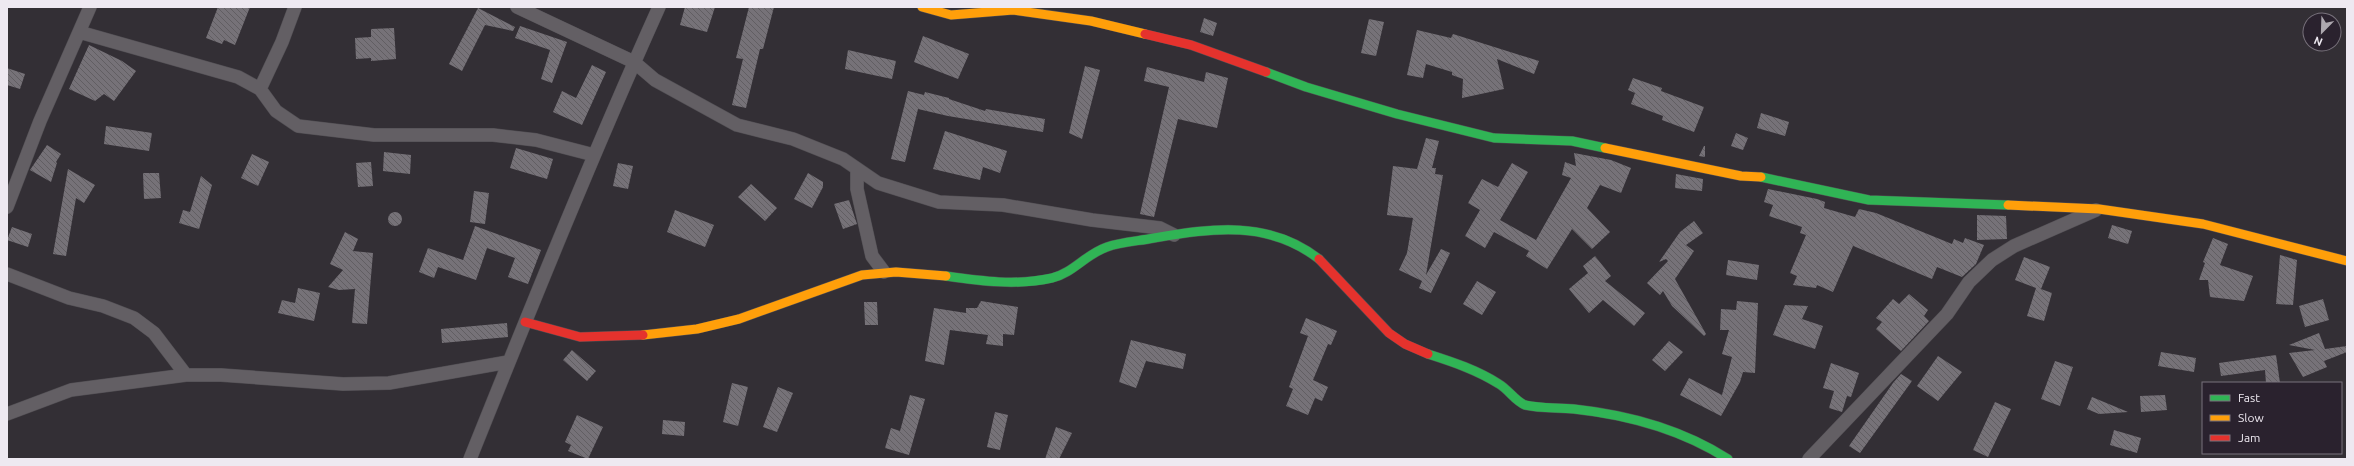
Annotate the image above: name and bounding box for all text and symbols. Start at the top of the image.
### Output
north arrow [2302,12,2342,52]
text: N [2312,34,2324,48]
legend [2202,382,2342,454]
text: Fast [2238,391,2260,404]
text: Slow [2238,411,2264,424]
text: Jam [2238,431,2260,444]

